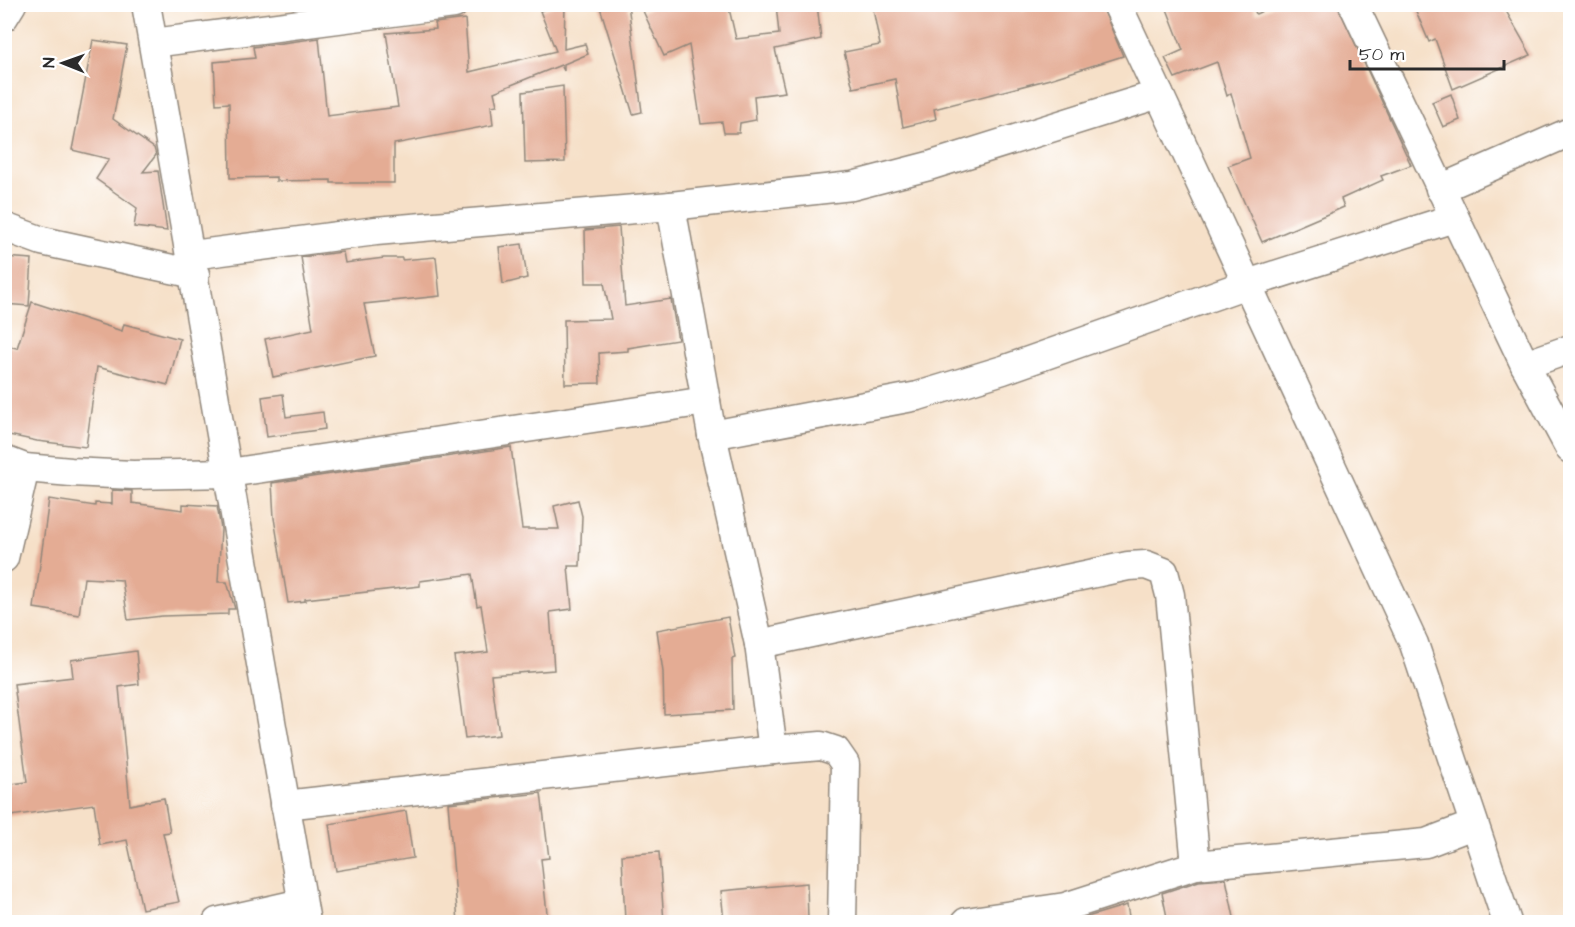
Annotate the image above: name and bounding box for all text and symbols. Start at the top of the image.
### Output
north arrow [33,33,93,93]
scale bar [1350,33,1504,71]
text: 50 m [1359,42,1404,67]
text: N [38,58,60,68]

